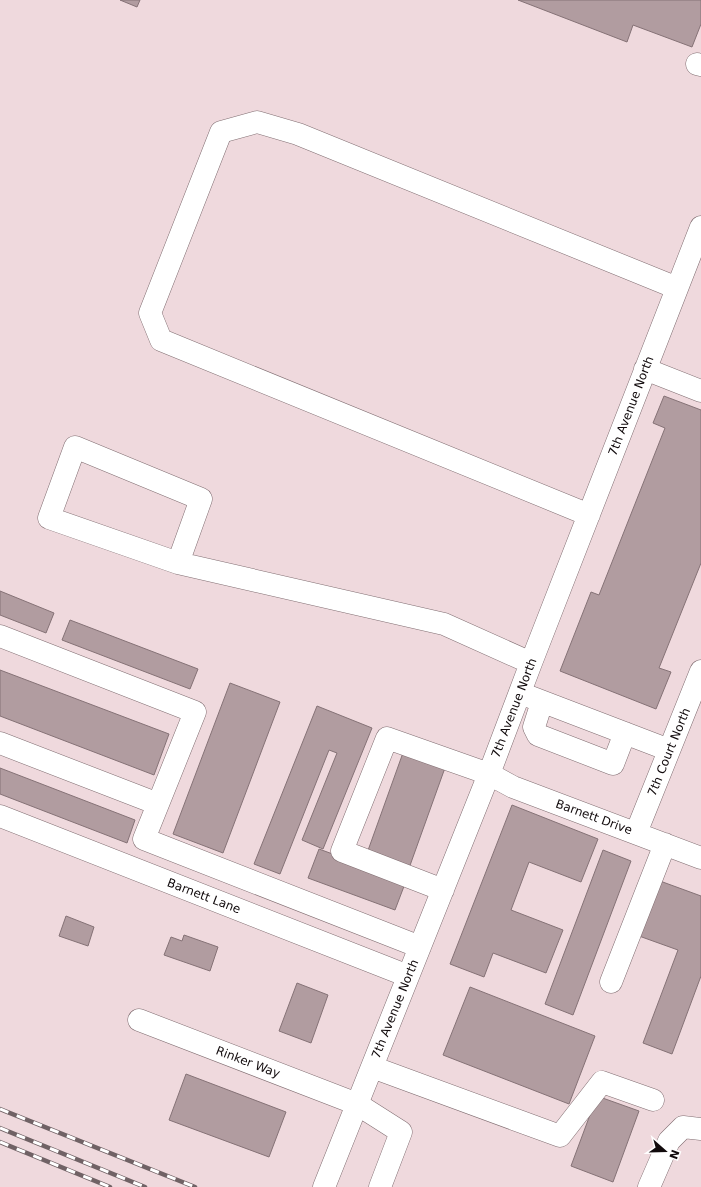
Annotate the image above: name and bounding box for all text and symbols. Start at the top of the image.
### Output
street label: 7th Avenue North [606,354,656,458]
street label: 7th Avenue North [489,656,539,760]
street label: 7th Court North [645,706,693,798]
street label: Barnett Drive [554,797,634,837]
street label: Barnett Lane [165,876,243,916]
street label: 7th Avenue North [369,957,421,1061]
street label: Rinker Way [214,1043,282,1081]
north arrow [645,1131,685,1171]
text: N [666,1148,682,1161]

